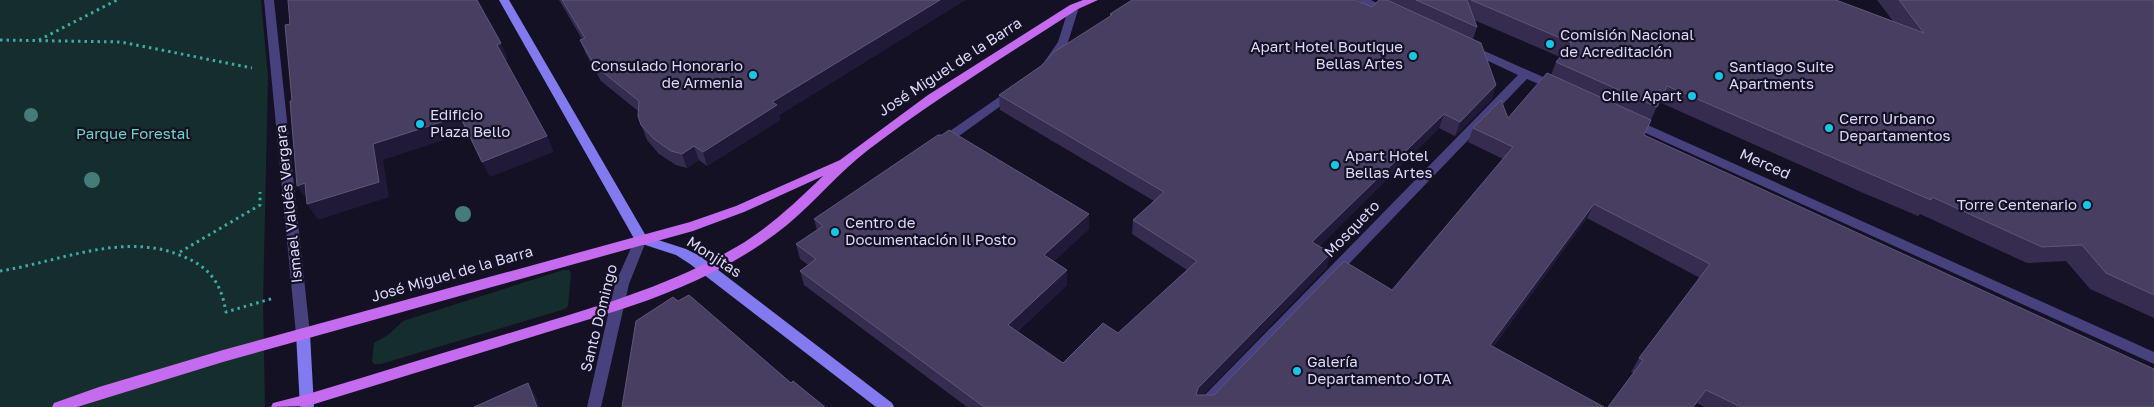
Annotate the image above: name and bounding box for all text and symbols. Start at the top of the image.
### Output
street label: José Miguel de la Barra [874,13,1025,119]
place label: Comisión Nacional de Acreditación [1560,25,1694,60]
place label: Apart Hotel Boutique Bellas Artes [1251,37,1403,72]
marker: Comisión Nacional de Acreditación [1544,38,1556,50]
marker: Apart Hotel Boutique Bellas Artes [1407,50,1419,62]
place label: Consulado Honorario de Armenia [591,56,743,91]
place label: Santiago Suite Apartments [1729,57,1834,92]
marker: Consulado Honorario de Armenia [747,69,759,81]
marker: Santiago Suite Apartments [1713,70,1725,82]
place label: Chile Apart [1602,86,1682,104]
marker: Chile Apart [1686,90,1698,102]
place label: Edificio Plaza Bello [430,105,510,140]
place label: Cerro Urbano Departamentos [1839,109,1951,144]
marker: Edificio Plaza Bello [414,118,426,130]
marker: Cerro Urbano Departamentos [1823,122,1835,134]
park label: Parque Forestal [76,124,190,142]
street label: Ismael Valdés Vergara [271,124,305,284]
street label: Merced [1737,144,1793,182]
place label: Apart Hotel Bellas Artes [1345,146,1432,181]
marker: Apart Hotel Bellas Artes [1329,159,1341,171]
place label: Torre Centenario [1957,195,2077,213]
street label: Mosqueto [1320,196,1383,260]
marker: Torre Centenario [2081,199,2093,211]
place label: Centro de Documentación Il Posto [845,213,1016,248]
marker: Centro de Documentación Il Posto [829,226,841,238]
street label: Monjitas [684,232,745,281]
street label: José Miguel de la Barra [369,241,535,305]
street label: Santo Domingo [576,262,620,373]
place label: Galería Departamento JOTA [1307,352,1452,387]
marker: Galería Departamento JOTA [1291,365,1303,377]

